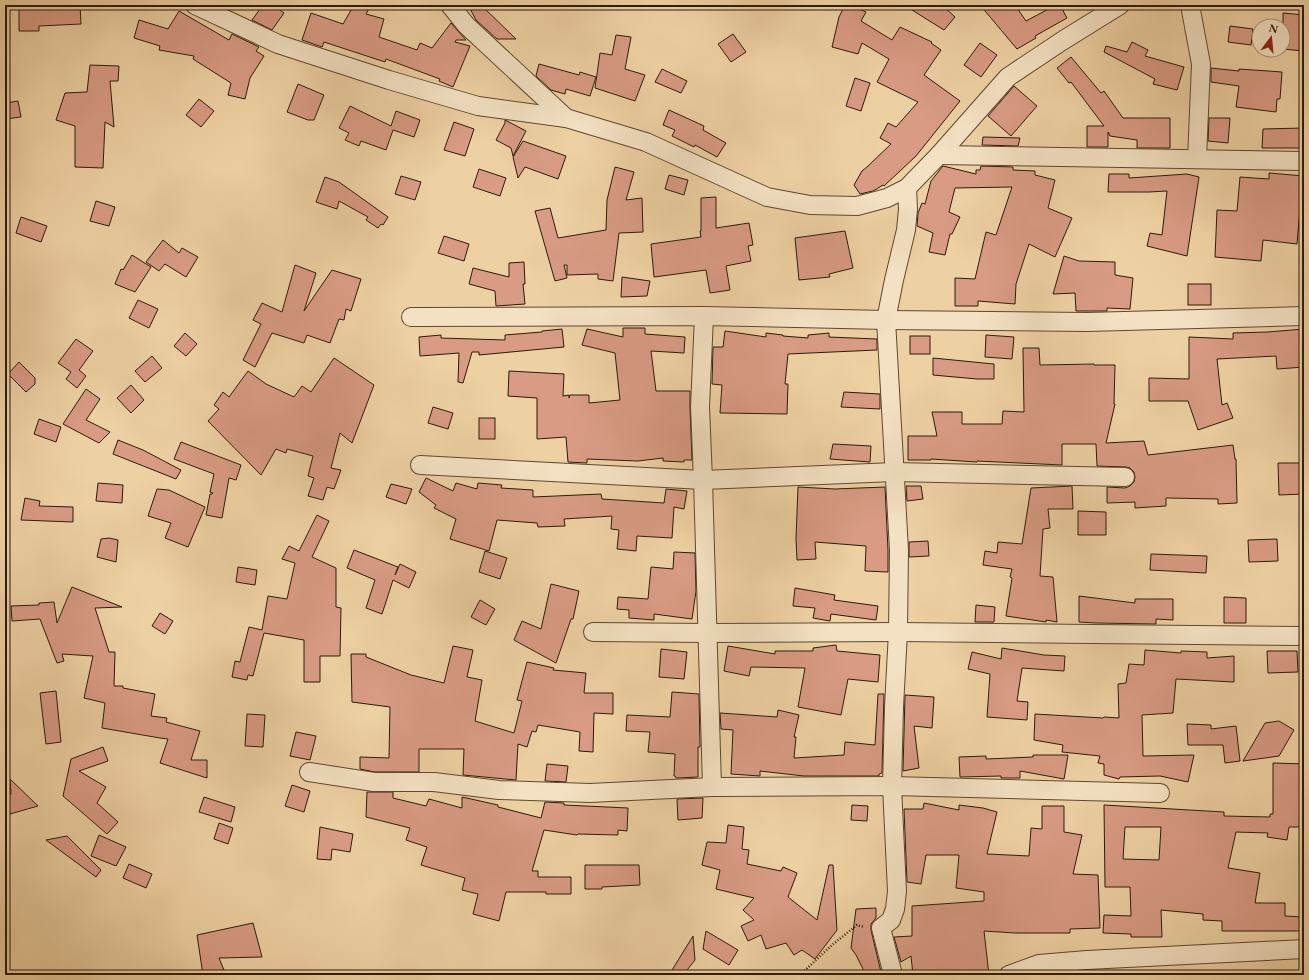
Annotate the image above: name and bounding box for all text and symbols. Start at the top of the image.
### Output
north arrow [1251,18,1291,58]
text: N [1268,20,1280,36]

